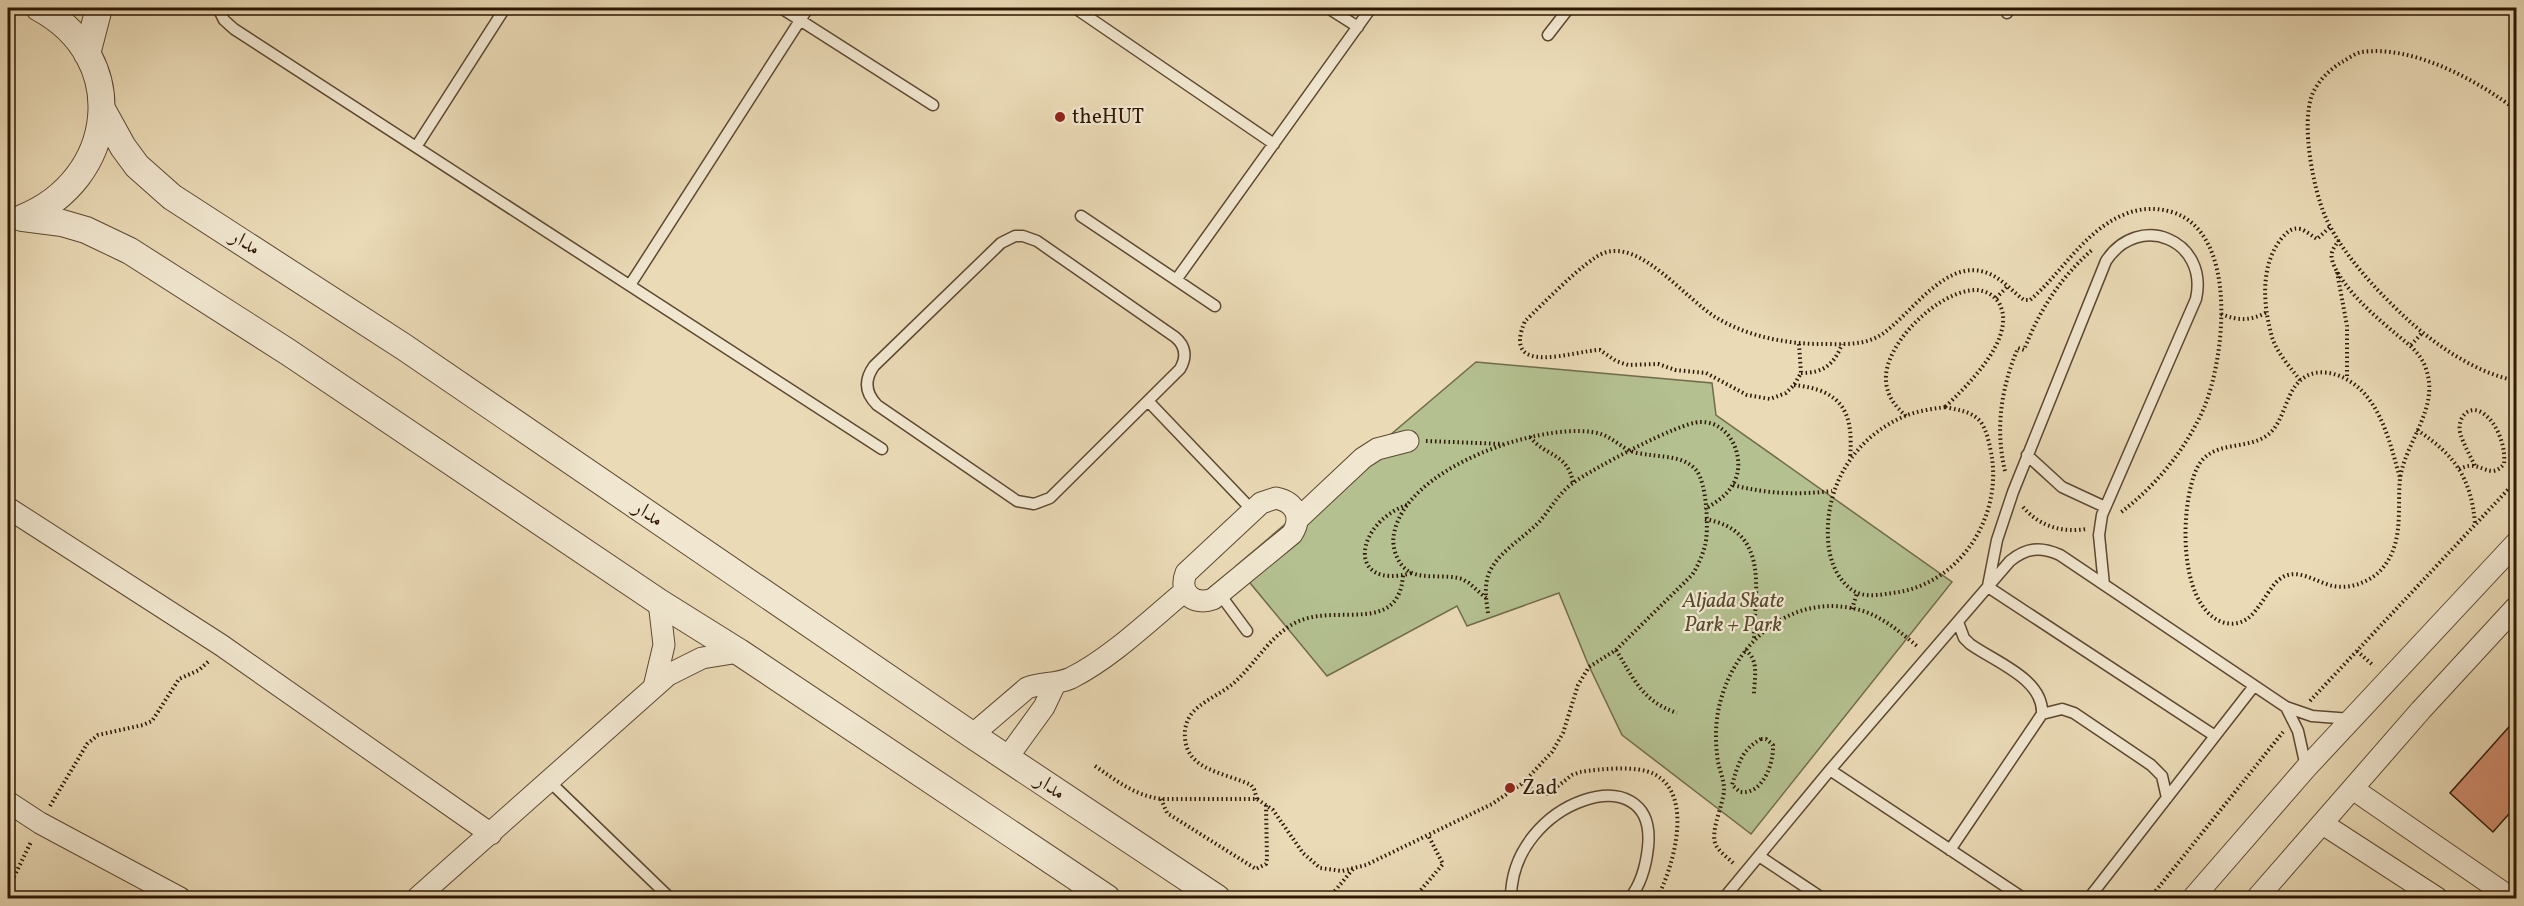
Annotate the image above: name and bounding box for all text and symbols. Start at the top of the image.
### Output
place label: theHUT [1072,103,1144,132]
marker: theHUT [1053,110,1067,124]
street label: مدار [222,221,266,264]
street label: مدار [625,492,669,535]
park label: Aljada Skate Park + Park [1681,587,1784,640]
street label: مدار [1027,765,1071,808]
place label: Zad [1522,774,1558,803]
marker: Zad [1503,781,1517,795]

